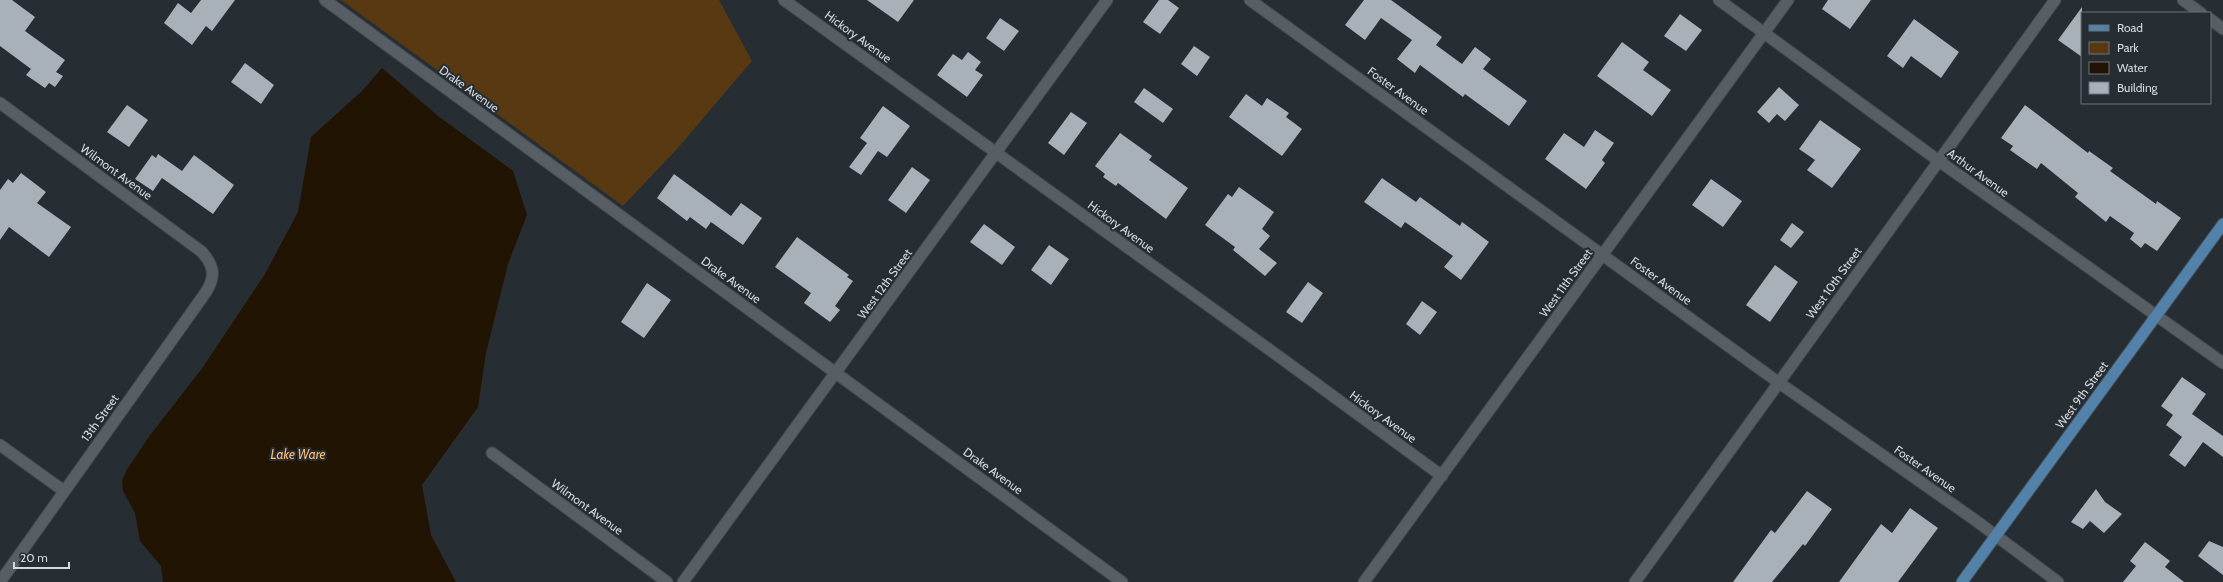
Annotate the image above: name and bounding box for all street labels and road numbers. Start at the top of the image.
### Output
street label: Hickory Avenue [822,7,895,66]
street label: Drake Avenue [437,62,502,115]
street label: Foster Avenue [1365,63,1432,118]
street label: Wilmont Avenue [77,140,155,203]
street label: Arthur Avenue [1945,145,2012,200]
street label: Hickory Avenue [1085,197,1158,256]
street label: West 10th Street [1803,244,1865,322]
street label: West 12th Street [854,246,915,322]
street label: West 11th Street [1536,246,1595,320]
street label: Drake Avenue [699,253,764,306]
street label: Foster Avenue [1628,253,1695,308]
street label: West 9th Street [2052,358,2111,431]
street label: Hickory Avenue [1347,387,1420,446]
street label: 13th Street [78,391,122,444]
street label: Foster Avenue [1891,442,1959,495]
street label: Drake Avenue [961,444,1026,497]
street label: Wilmont Avenue [548,475,626,538]

